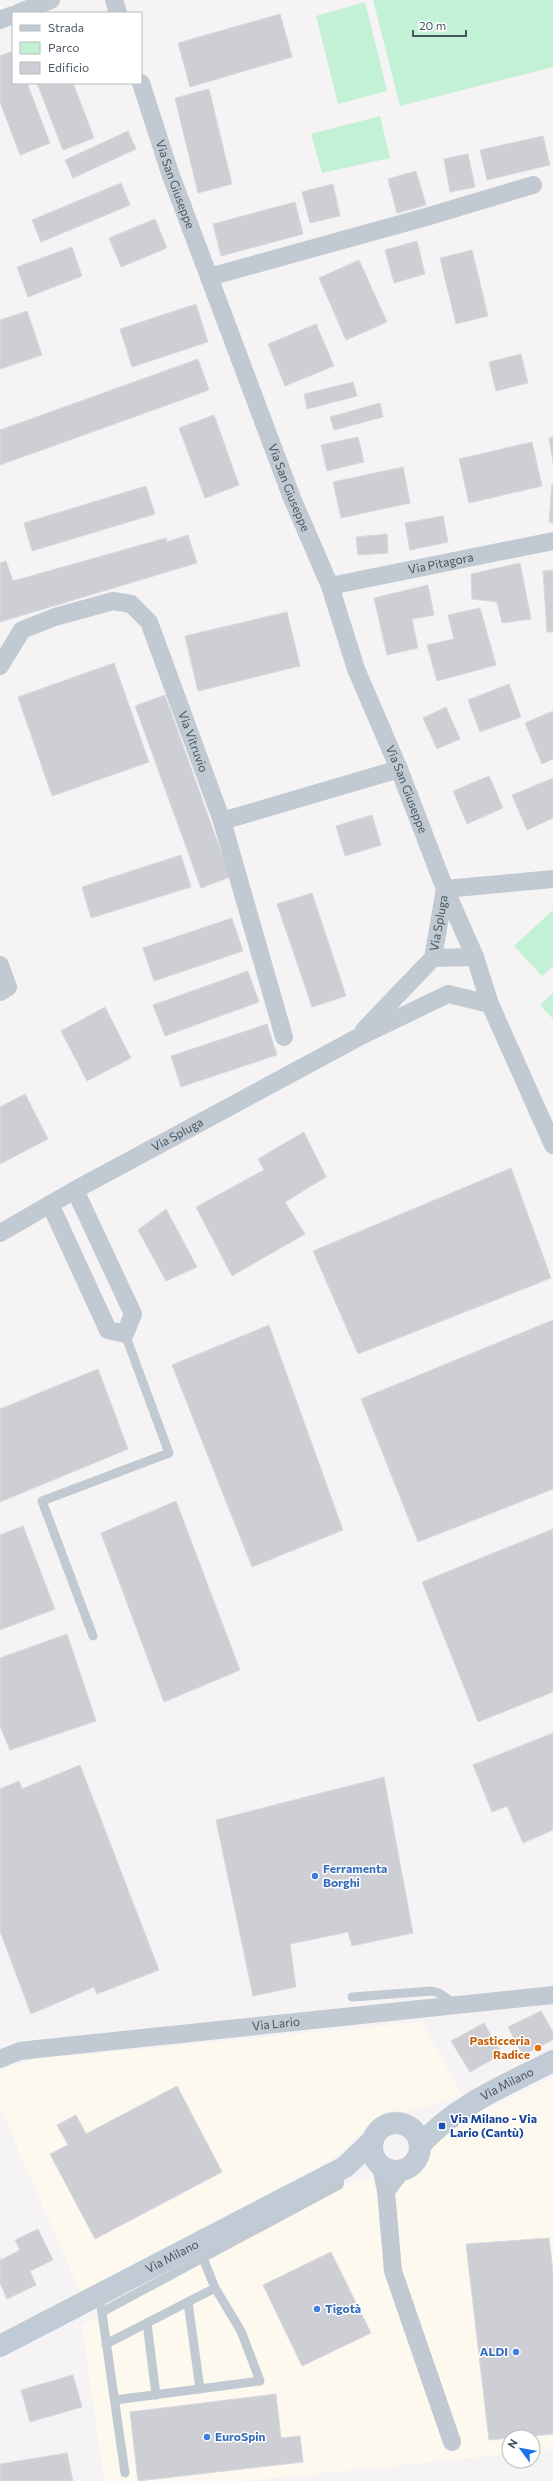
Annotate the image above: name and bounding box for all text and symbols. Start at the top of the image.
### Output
legend [12,12,142,84]
scale bar [413,12,466,38]
text: 20 m [419,18,446,32]
text: Strada [48,20,84,34]
text: Parco [48,40,80,54]
text: Edificio [48,60,89,74]
street label: Via San Giuseppe [154,138,198,230]
street label: Via San Giuseppe [266,441,314,533]
street label: Via Pitagora [407,549,474,576]
street label: Via Vitruvio [176,709,211,774]
street label: Via San Giuseppe [384,743,431,835]
street label: Via Spluga [426,894,450,952]
street label: Via Spluga [149,1114,205,1153]
place label: Ferramenta Borghi [323,1861,387,1889]
marker: Ferramenta Borghi [310,1871,320,1881]
street label: Via Lario [251,2014,301,2032]
place label: Pasticceria Radice [469,2033,530,2061]
marker: Pasticceria Radice [533,2043,543,2053]
street label: Via Milano [478,2064,536,2103]
place label: Via Milano - Via Lario (Cantù) [450,2111,537,2139]
marker: Via Milano - Via Lario (Cantù) [437,2121,447,2131]
street label: Via Milano [143,2236,201,2275]
place label: Tigotà [325,2301,361,2315]
marker: Tigotà [312,2304,322,2314]
place label: ALDI [480,2344,508,2358]
marker: ALDI [511,2347,521,2357]
place label: EuroSpin [215,2429,266,2443]
north arrow [501,2429,541,2469]
marker: EuroSpin [202,2432,212,2442]
text: N [504,2436,520,2450]

